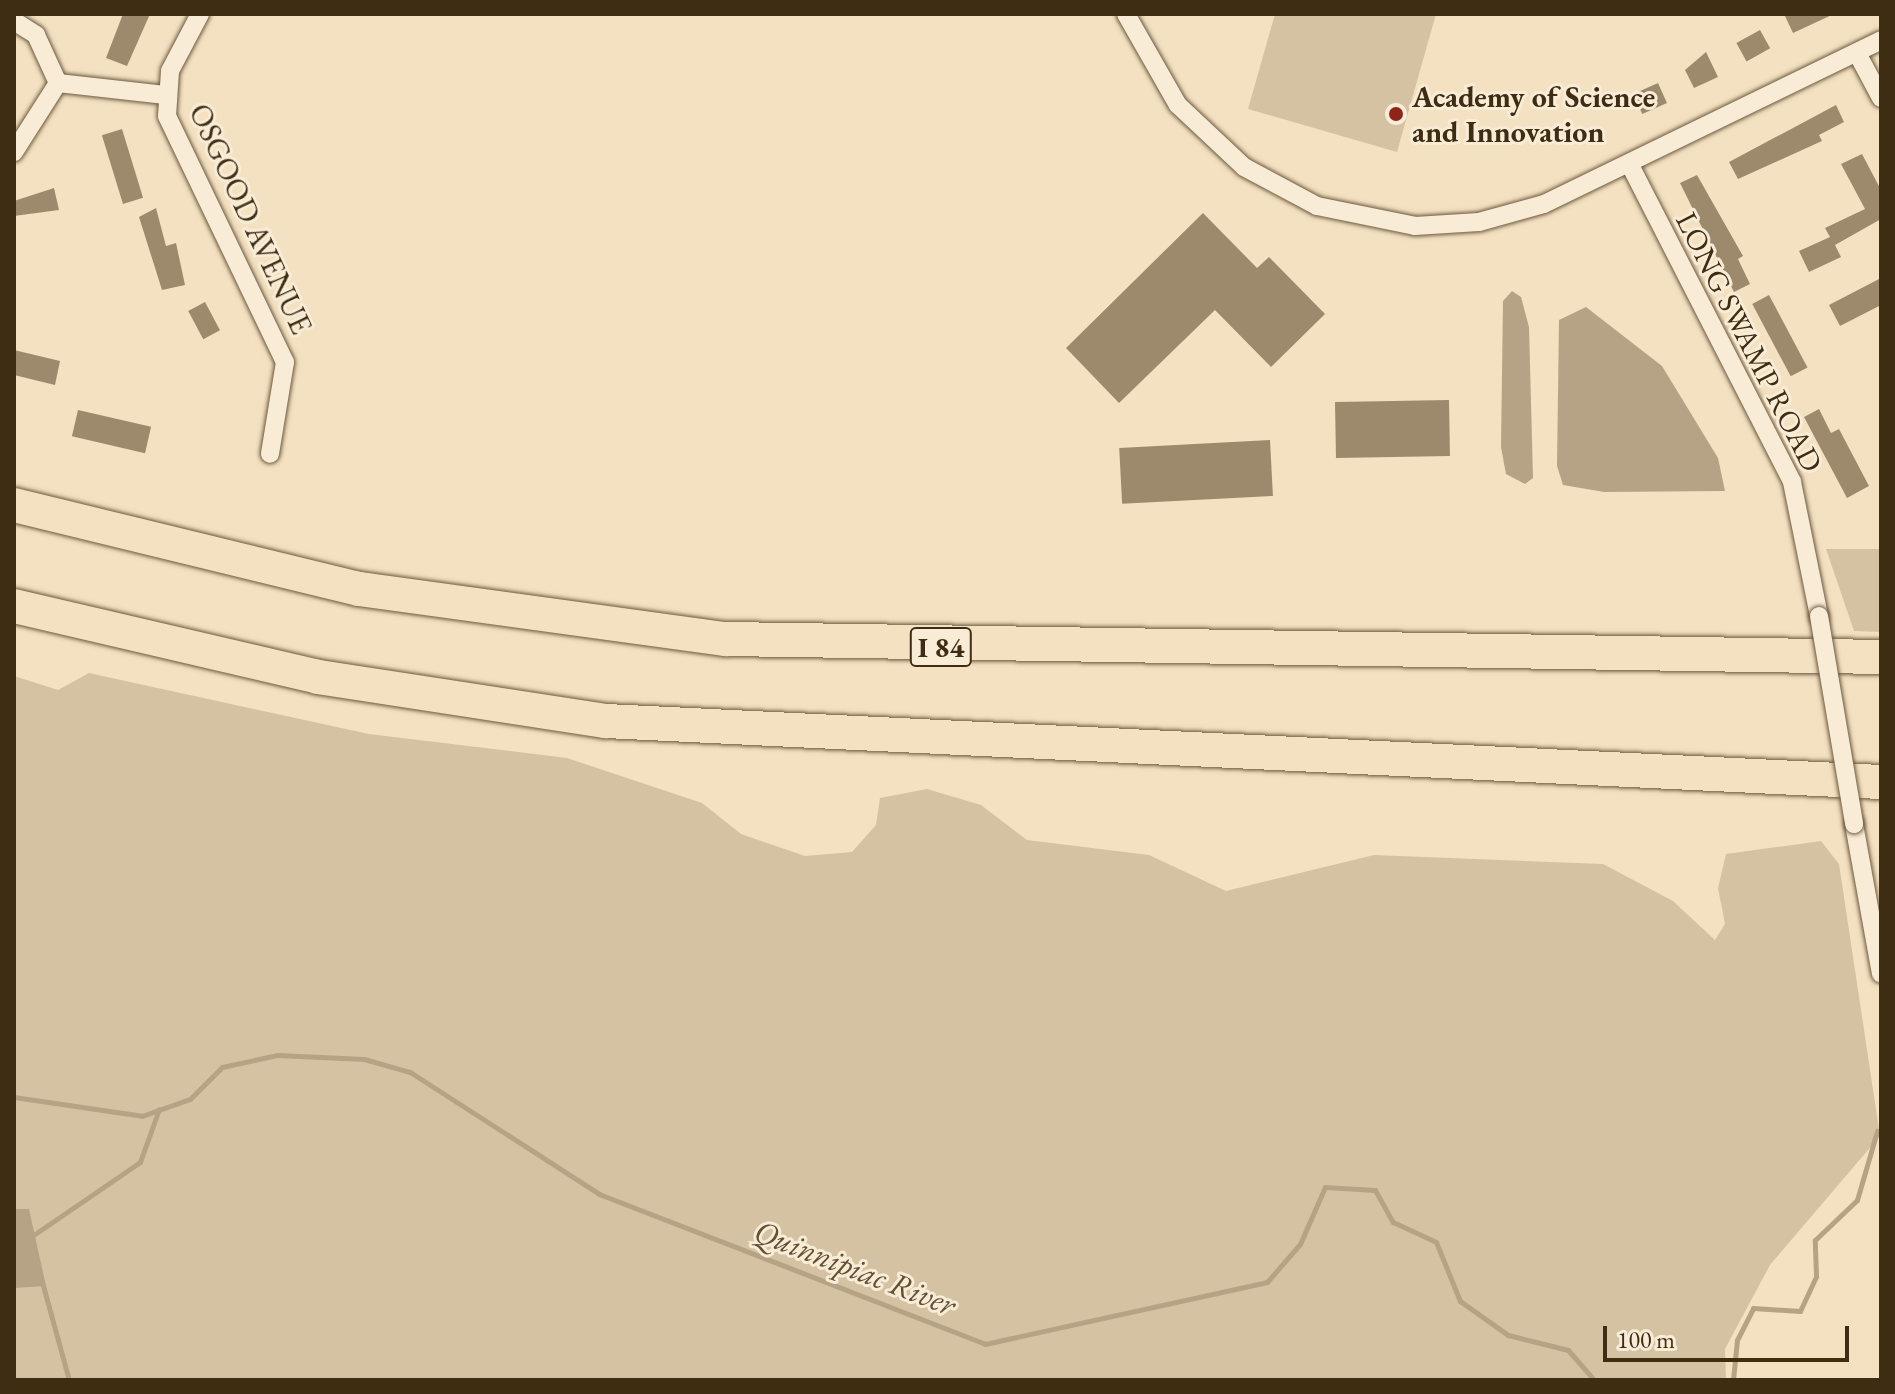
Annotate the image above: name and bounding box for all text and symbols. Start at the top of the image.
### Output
place label: Academy of Science and Innovation [1412,79,1655,150]
street label: OSGOOD AVENUE [181,98,319,340]
marker: Academy of Science and Innovation [1387,105,1405,123]
street label: LONG SWAMP ROAD [1668,206,1830,478]
road number: I 84 [909,623,973,671]
water label: Quinnipiac River [749,1212,961,1324]
scale bar [1607,1310,1853,1360]
text: 100 m [1617,1324,1675,1355]

